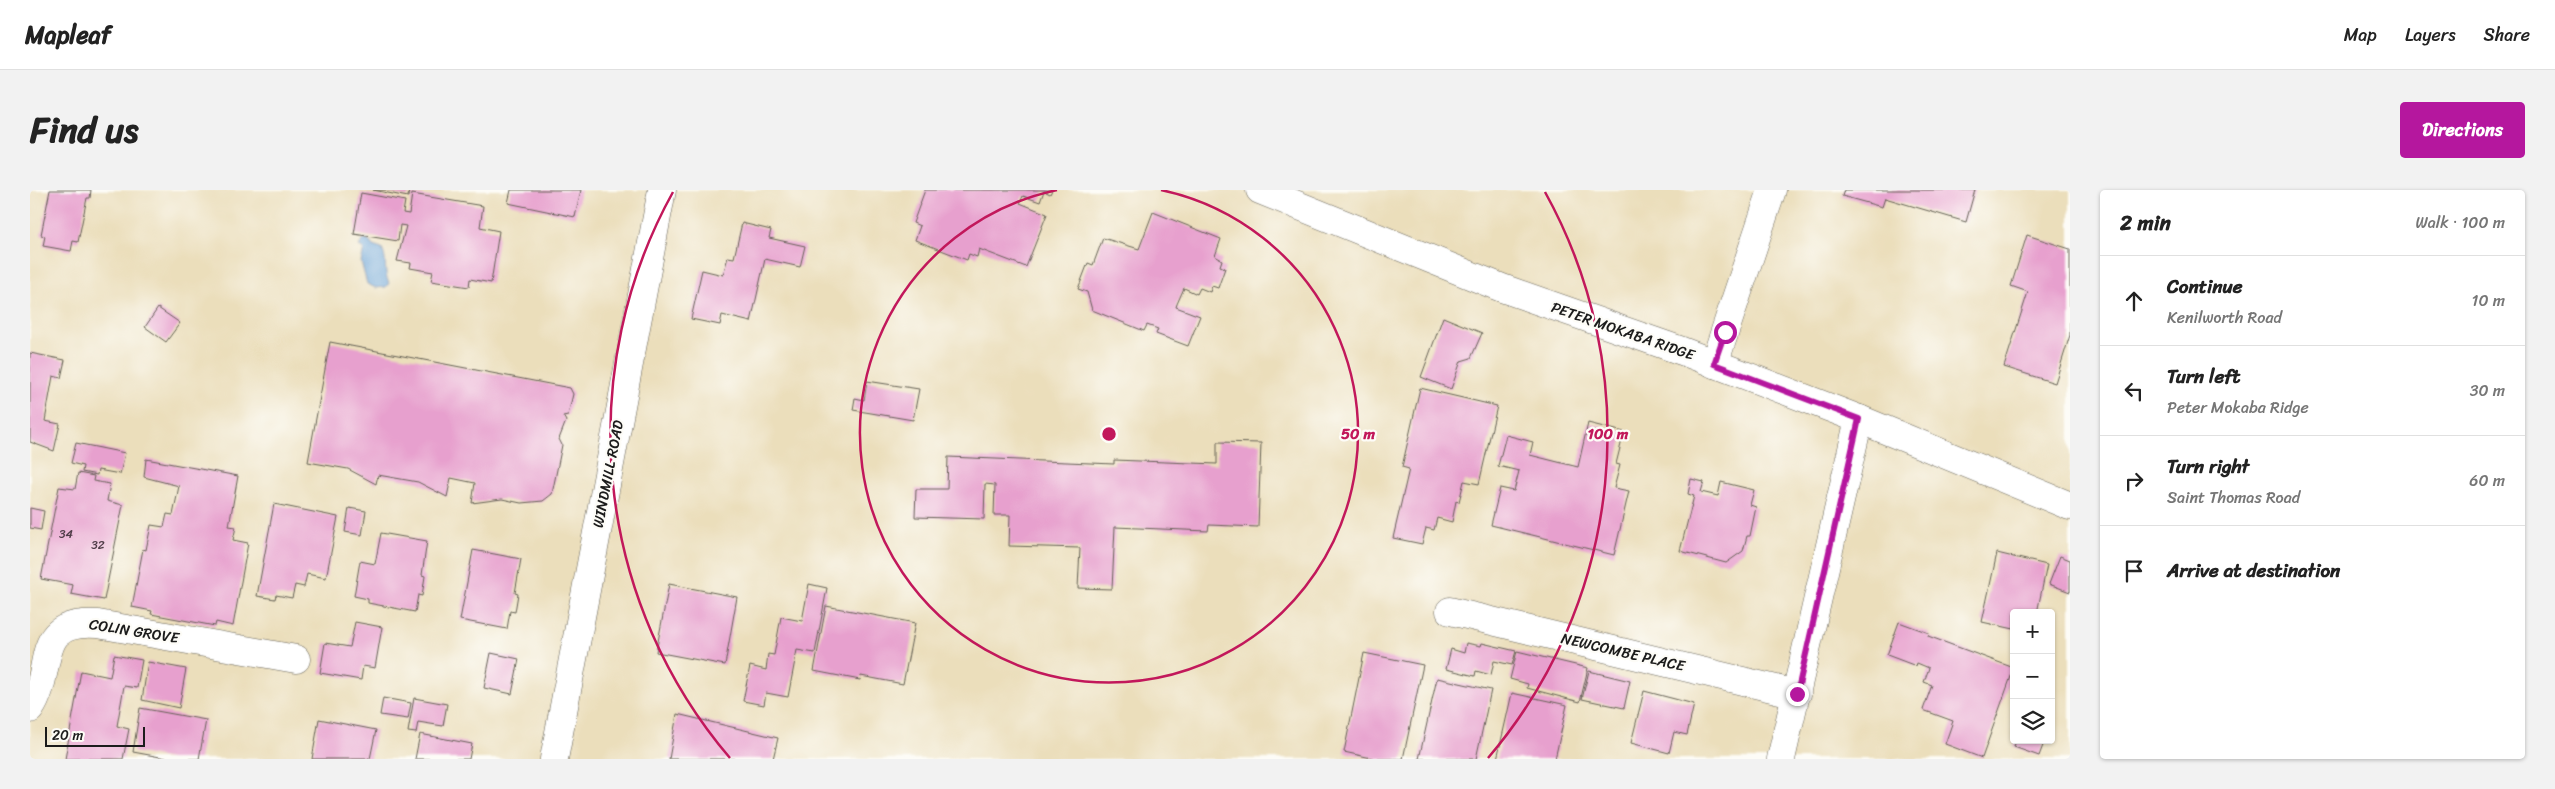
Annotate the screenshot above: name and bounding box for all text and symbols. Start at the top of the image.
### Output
text: Mapleaf [25,14,111,56]
text: Map [2344,19,2377,51]
text: Layers [2405,19,2456,51]
text: Share [2484,19,2530,51]
text: Find us [30,99,138,161]
button: Directions [2400,102,2525,158]
text: 2 min [2120,204,2171,242]
text: Walk · 100 m [2415,208,2505,237]
text: Continue [2167,270,2243,303]
text: 10 m [2472,286,2505,315]
icon: ahead [2120,287,2148,315]
street label: PETER MOKABA RIDGE [1548,294,1700,368]
text: Kenilworth Road [2167,303,2282,332]
route start [1714,321,1737,344]
text: Turn left [2167,360,2240,393]
text: 30 m [2470,376,2505,405]
icon: left [2120,377,2148,405]
text: Peter Mokaba Ridge [2167,393,2309,422]
street label: WINDMILL ROAD [585,418,631,530]
text: 50 m [1341,421,1376,447]
text: 100 m [1588,421,1629,447]
centre of rings [1100,425,1118,443]
text: Turn right [2167,450,2249,483]
text: 60 m [2469,466,2505,495]
icon: right [2120,467,2148,495]
text: Saint Thomas Road [2167,483,2300,512]
house number: 34 [59,523,74,545]
house number: 32 [91,534,105,556]
text: Arrive at destination [2167,554,2340,587]
icon: arrive [2120,557,2148,585]
map controls [2010,609,2055,744]
button: + [2010,609,2055,654]
street label: COLIN GROVE [87,611,182,651]
street label: NEWCOMBE PLACE [1559,625,1689,679]
button: − [2010,654,2055,699]
route end [1786,683,1809,706]
button: layers [2010,699,2055,744]
text: 20 m [52,723,83,748]
scale bar [45,724,145,747]

